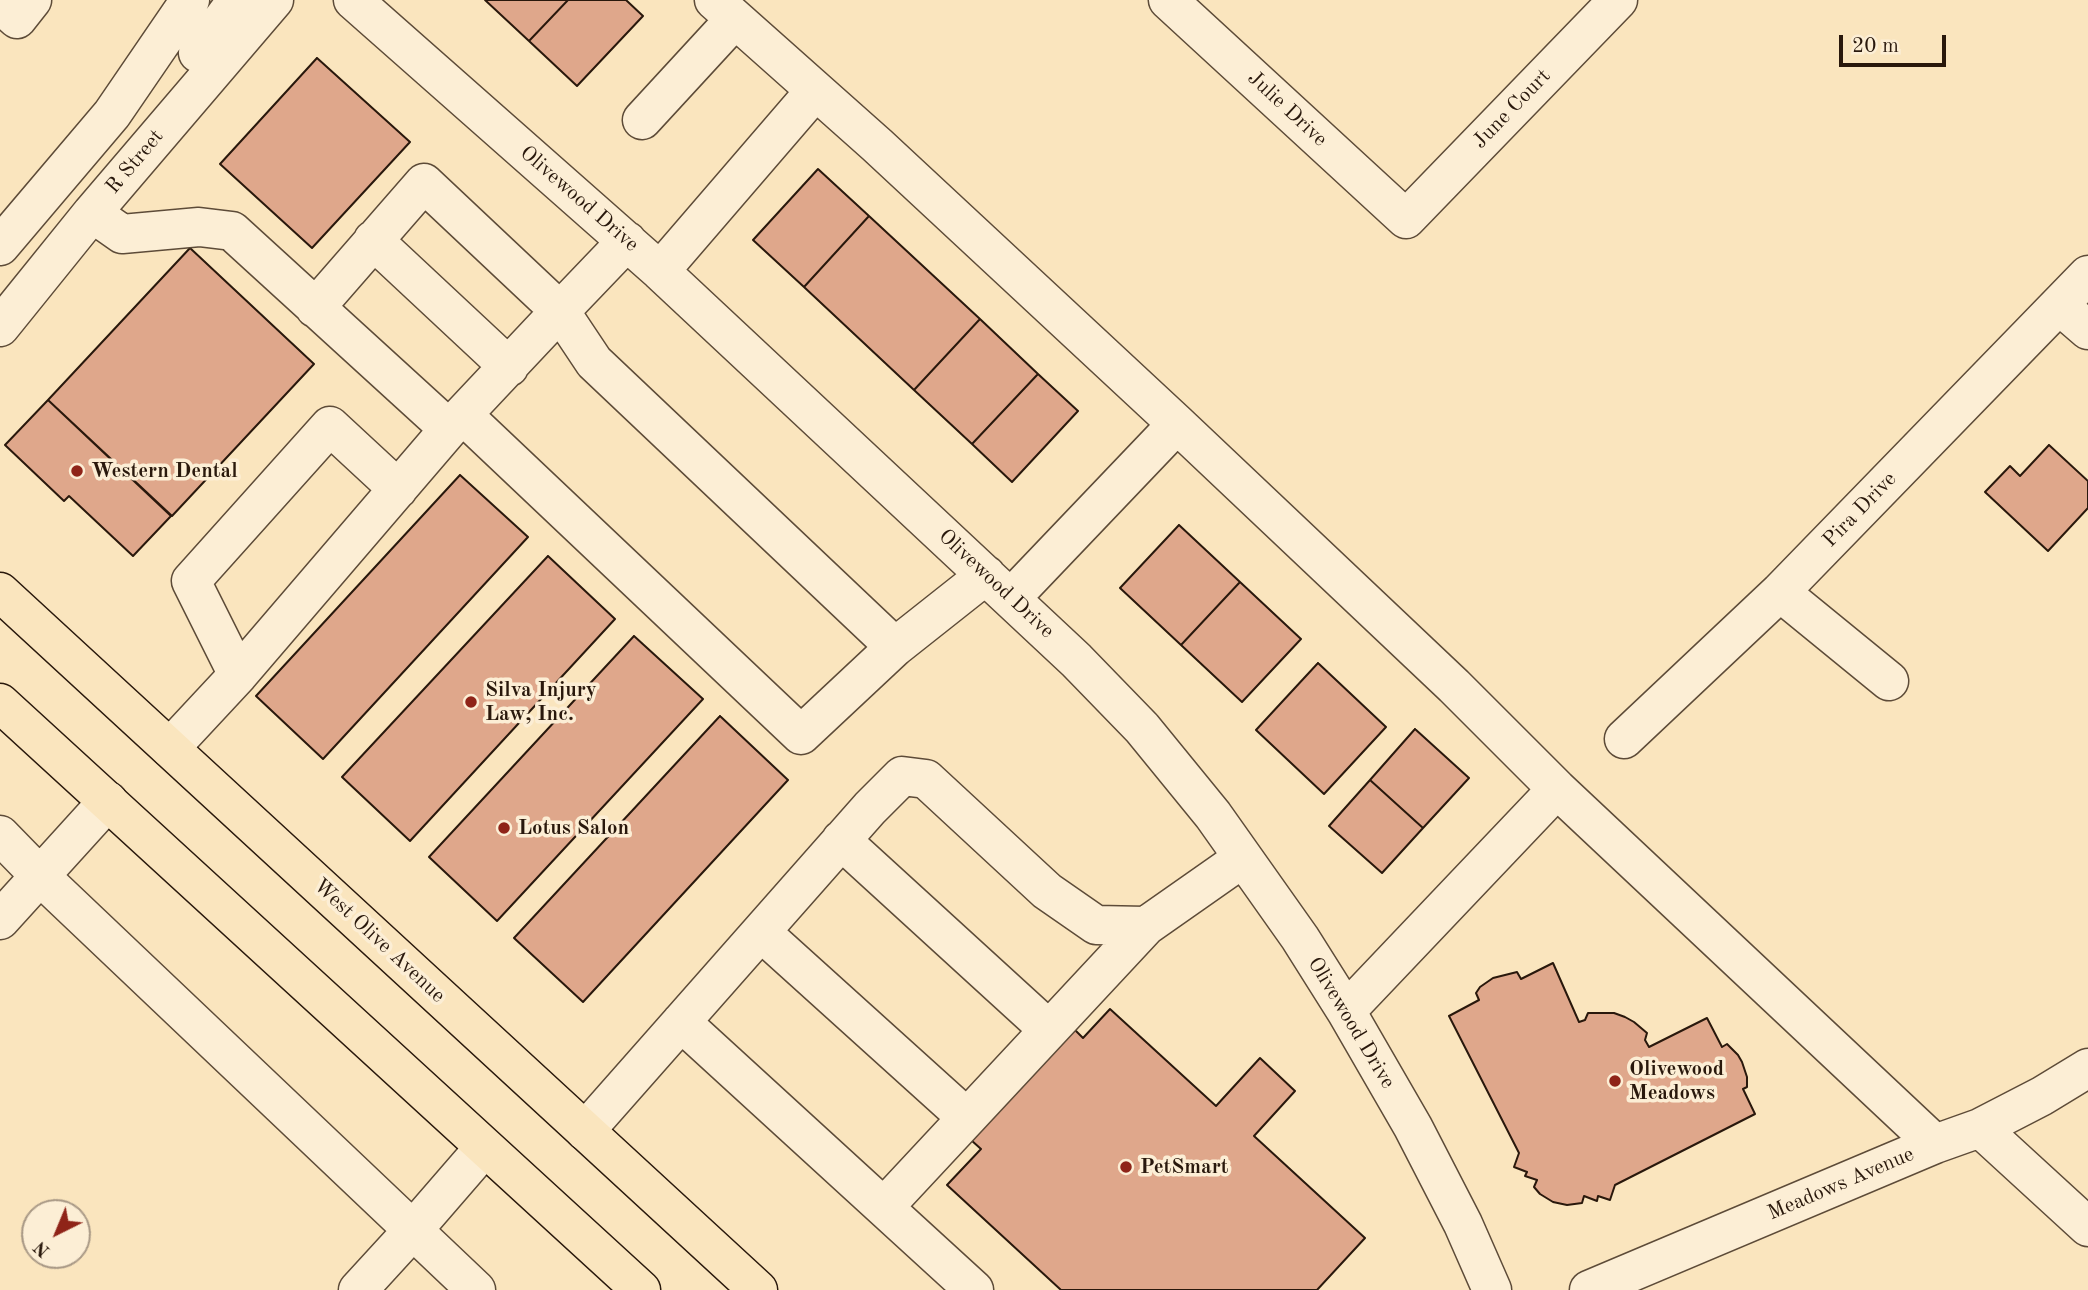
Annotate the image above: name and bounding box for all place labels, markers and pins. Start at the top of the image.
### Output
place label: Western Dental [91,458,238,484]
marker: Western Dental [69,463,85,479]
place label: Silva Injury Law, Inc. [485,677,597,727]
marker: Silva Injury Law, Inc. [463,694,479,710]
place label: Lotus Salon [518,815,629,841]
marker: Lotus Salon [496,820,512,836]
place label: Olivewood Meadows [1629,1056,1724,1106]
marker: Olivewood Meadows [1607,1073,1623,1089]
place label: PetSmart [1140,1154,1228,1180]
marker: PetSmart [1118,1159,1134,1175]

